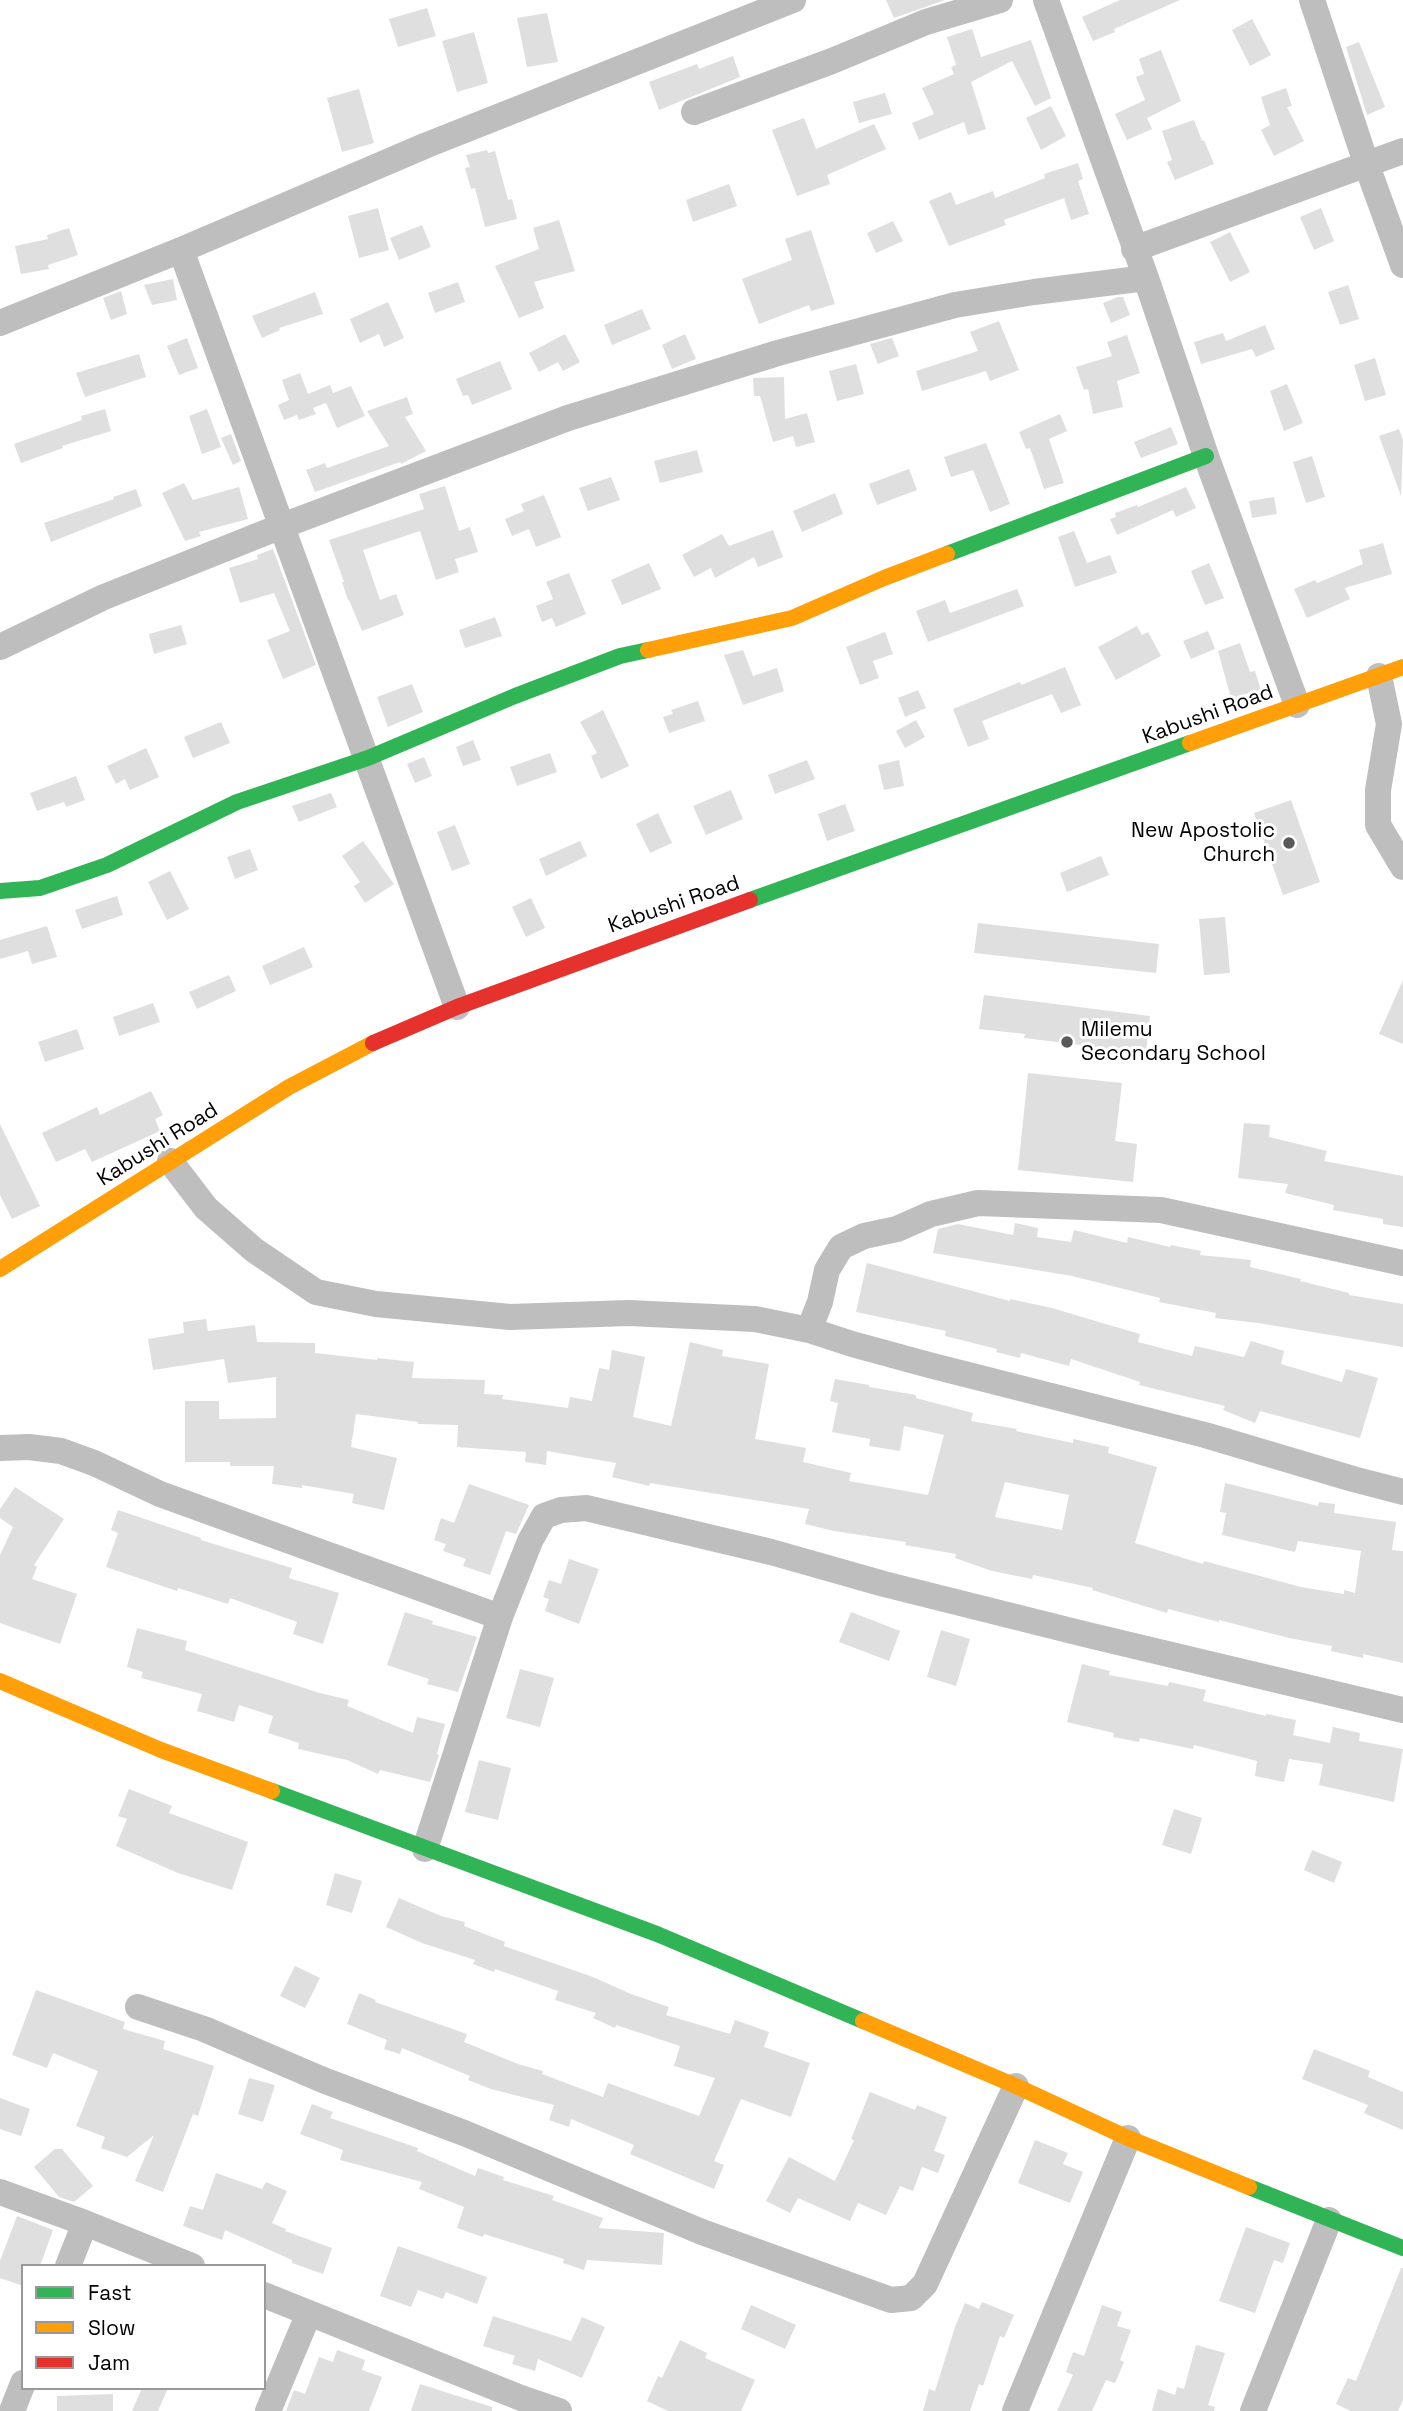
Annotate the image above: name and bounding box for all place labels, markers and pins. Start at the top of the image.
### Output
place label: New Apostolic Church [1131,818,1275,868]
marker: New Apostolic Church [1281,835,1297,851]
place label: Milemu Secondary School [1081,1017,1266,1067]
marker: Milemu Secondary School [1059,1034,1075,1050]

